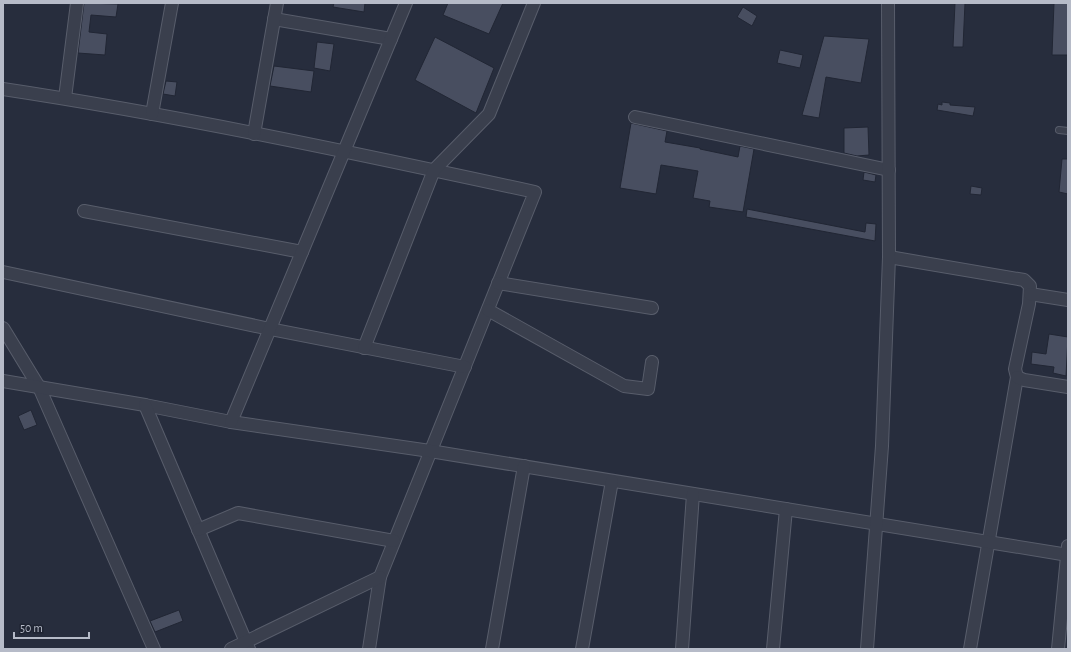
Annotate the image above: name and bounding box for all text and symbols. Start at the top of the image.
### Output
scale bar [14,614,89,640]
text: 50 m [20,622,43,634]

